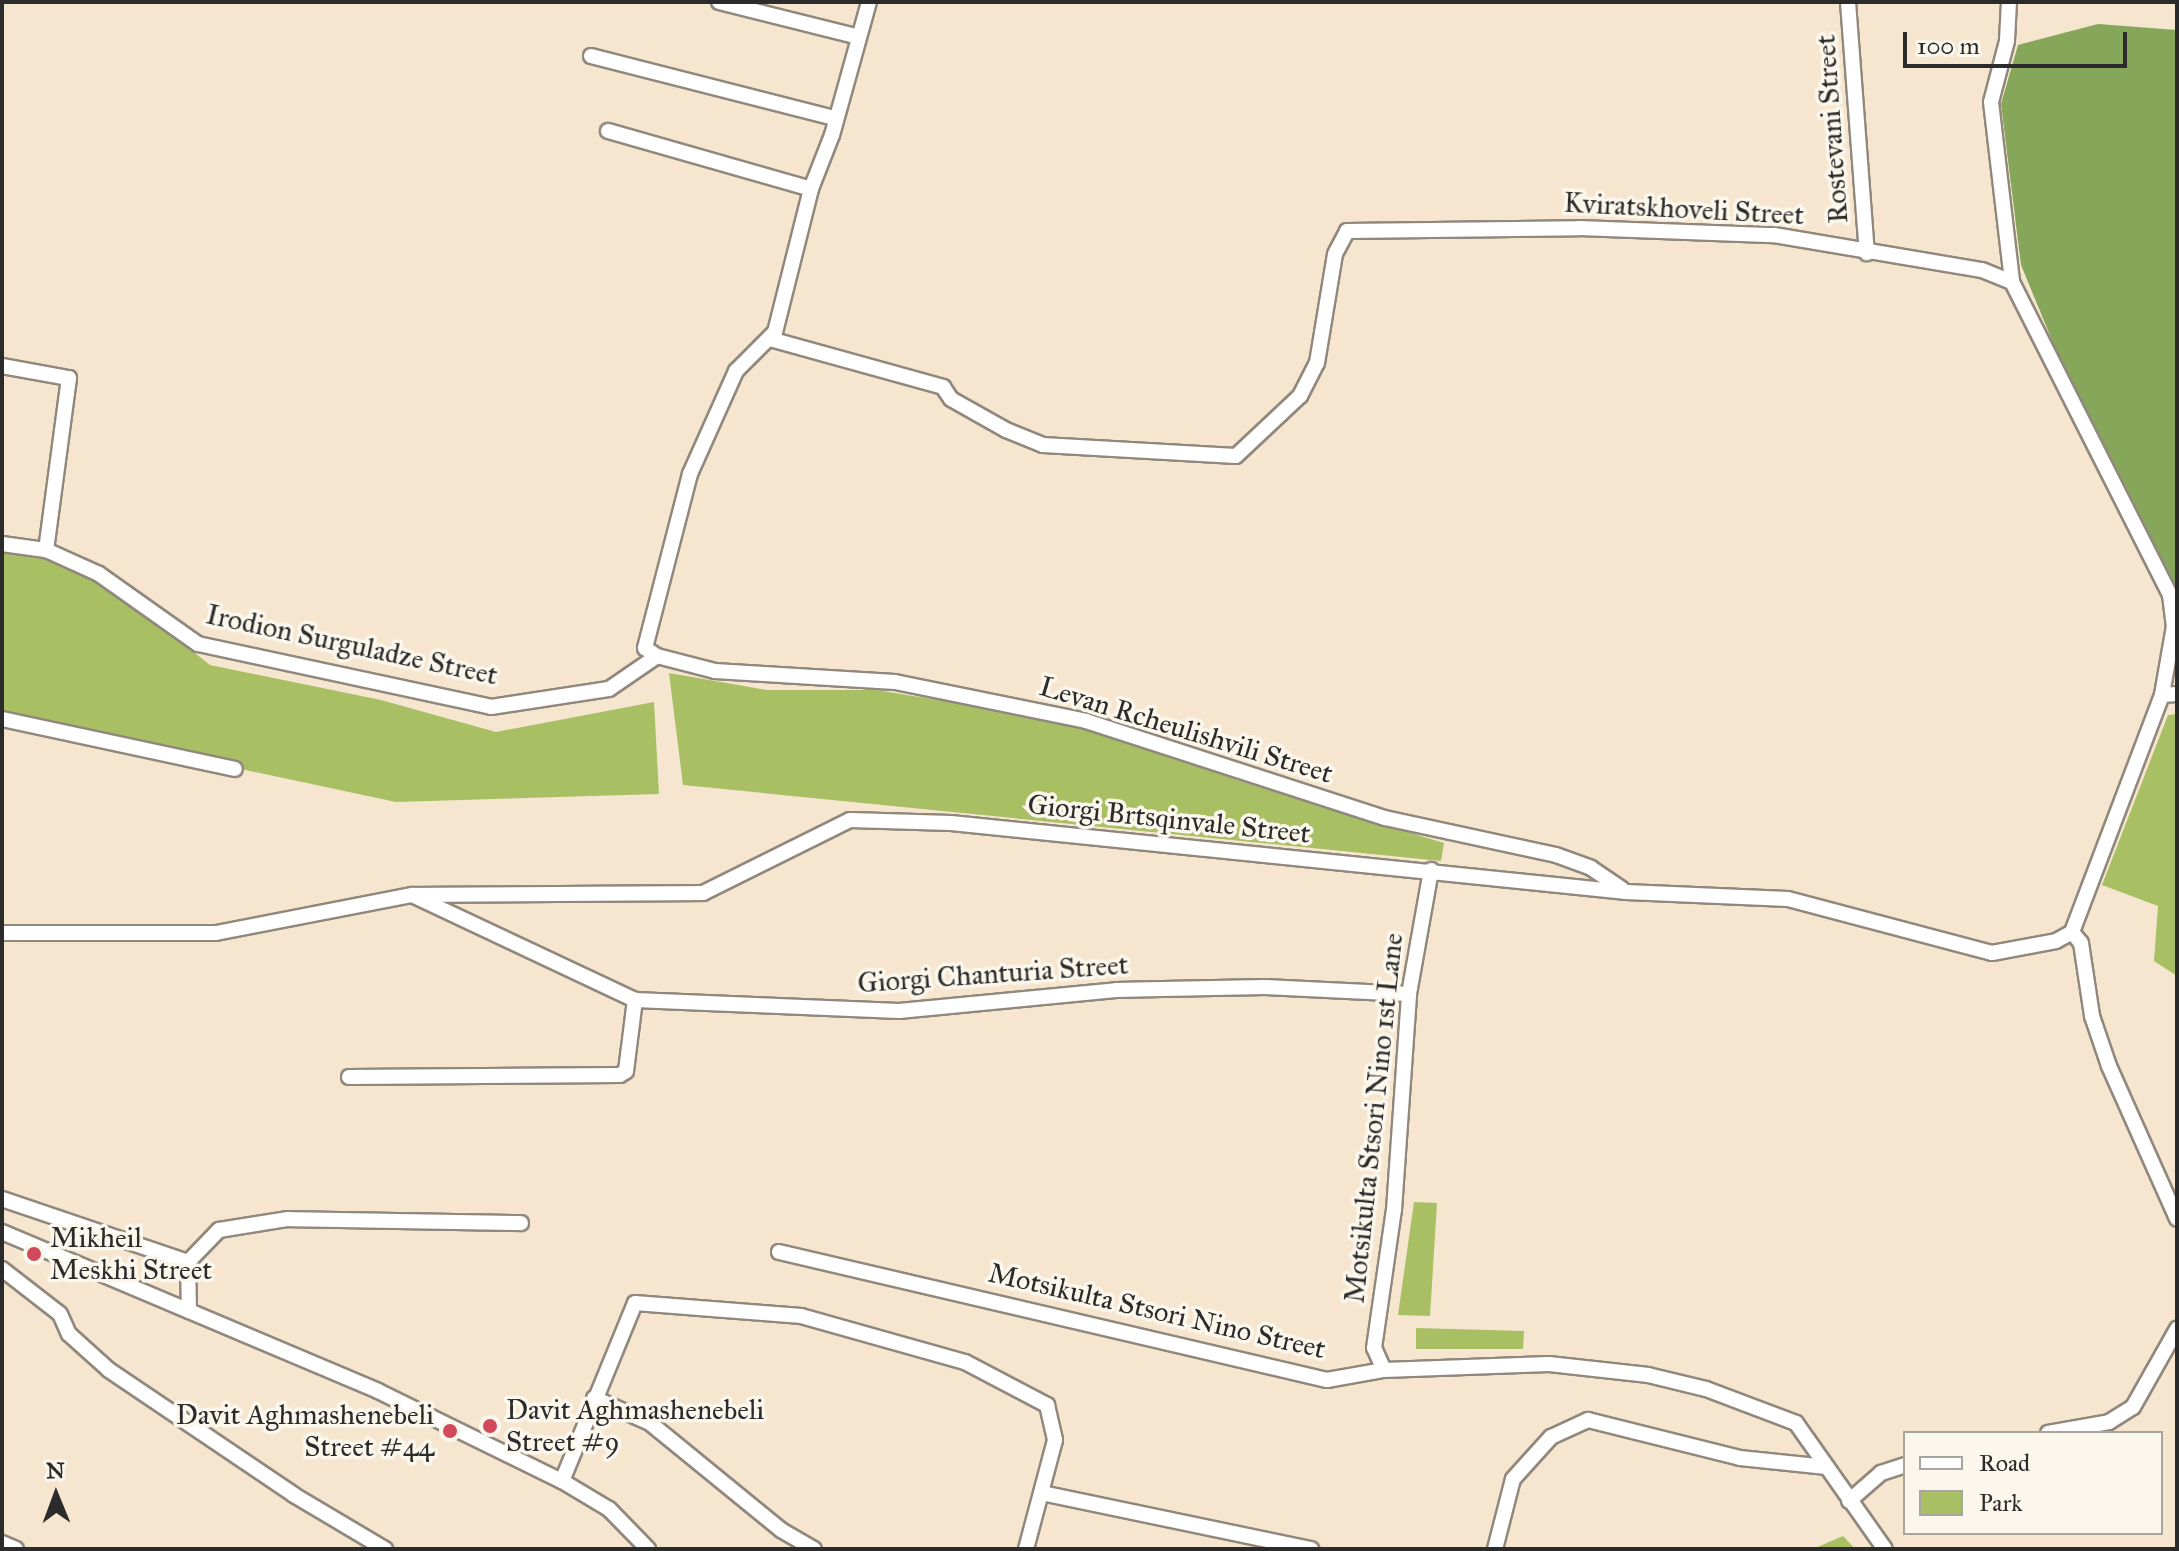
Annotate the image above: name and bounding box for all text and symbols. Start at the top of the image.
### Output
scale bar [1907,16,2131,66]
text: 100 m [1917,31,1980,61]
street label: Rostevani Street [1809,34,1855,224]
street label: Kviratskhoveli Street [1563,186,1805,232]
street label: Irodion Surguladze Street [203,598,501,692]
street label: Levan Rcheulishvili Street [1035,669,1337,791]
street label: Giorgi Brtsqinvale Street [1026,787,1312,851]
street label: Motsikulta Stsori Nino 1st Lane [1338,931,1410,1305]
street label: Giorgi Chanturia Street [856,948,1130,1000]
place label: Mikheil Meskhi Street [50,1221,212,1287]
marker: Mikheil Meskhi Street [25,1245,43,1263]
street label: Motsikulta Stsori Nino Street [985,1256,1329,1366]
place label: Davit Aghmashenebeli Street #9 [506,1393,764,1459]
place label: Davit Aghmashenebeli Street #44 [176,1398,434,1464]
marker: Davit Aghmashenebeli Street #9 [481,1417,499,1435]
marker: Davit Aghmashenebeli Street #44 [441,1422,459,1440]
legend [1903,1431,2163,1535]
text: Road [1979,1448,2030,1478]
north arrow [16,1455,96,1535]
text: N [46,1457,65,1484]
text: Park [1979,1488,2022,1518]

